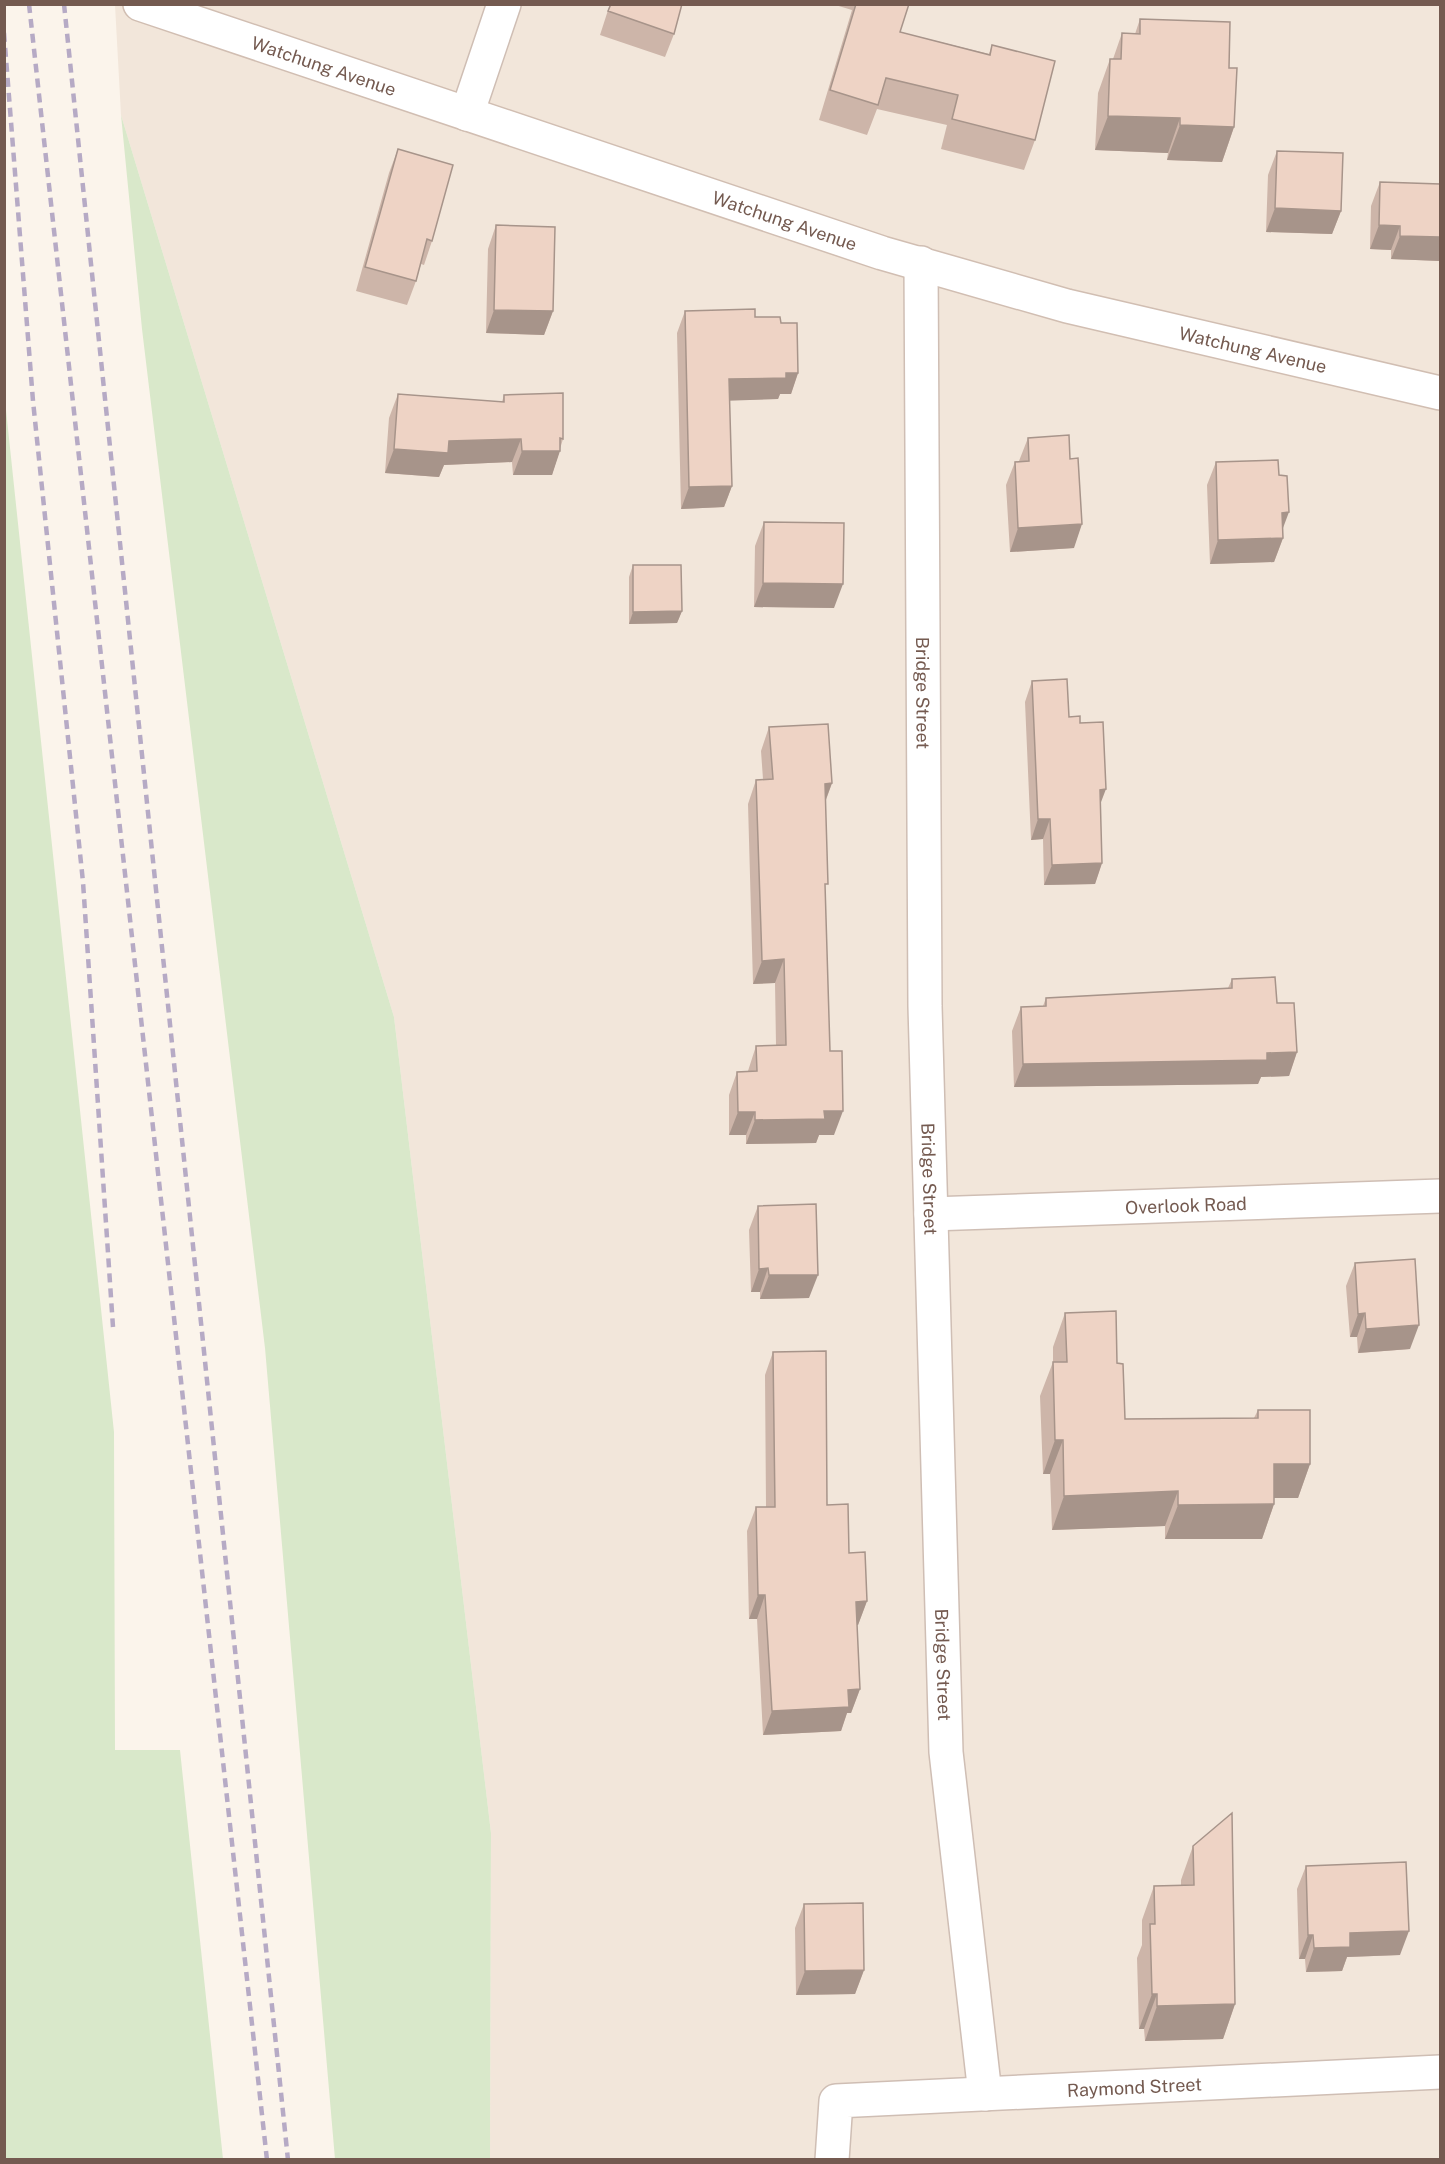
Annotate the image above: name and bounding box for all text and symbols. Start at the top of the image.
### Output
street label: Watchung Avenue [249,32,399,100]
street label: Watchung Avenue [710,186,860,254]
street label: Watchung Avenue [1177,322,1329,377]
street label: Bridge Street [913,637,934,749]
street label: Bridge Street [918,1122,942,1235]
street label: Overlook Road [1125,1192,1247,1218]
street label: Bridge Street [931,1608,956,1721]
street label: Raymond Street [1066,2073,1203,2100]

